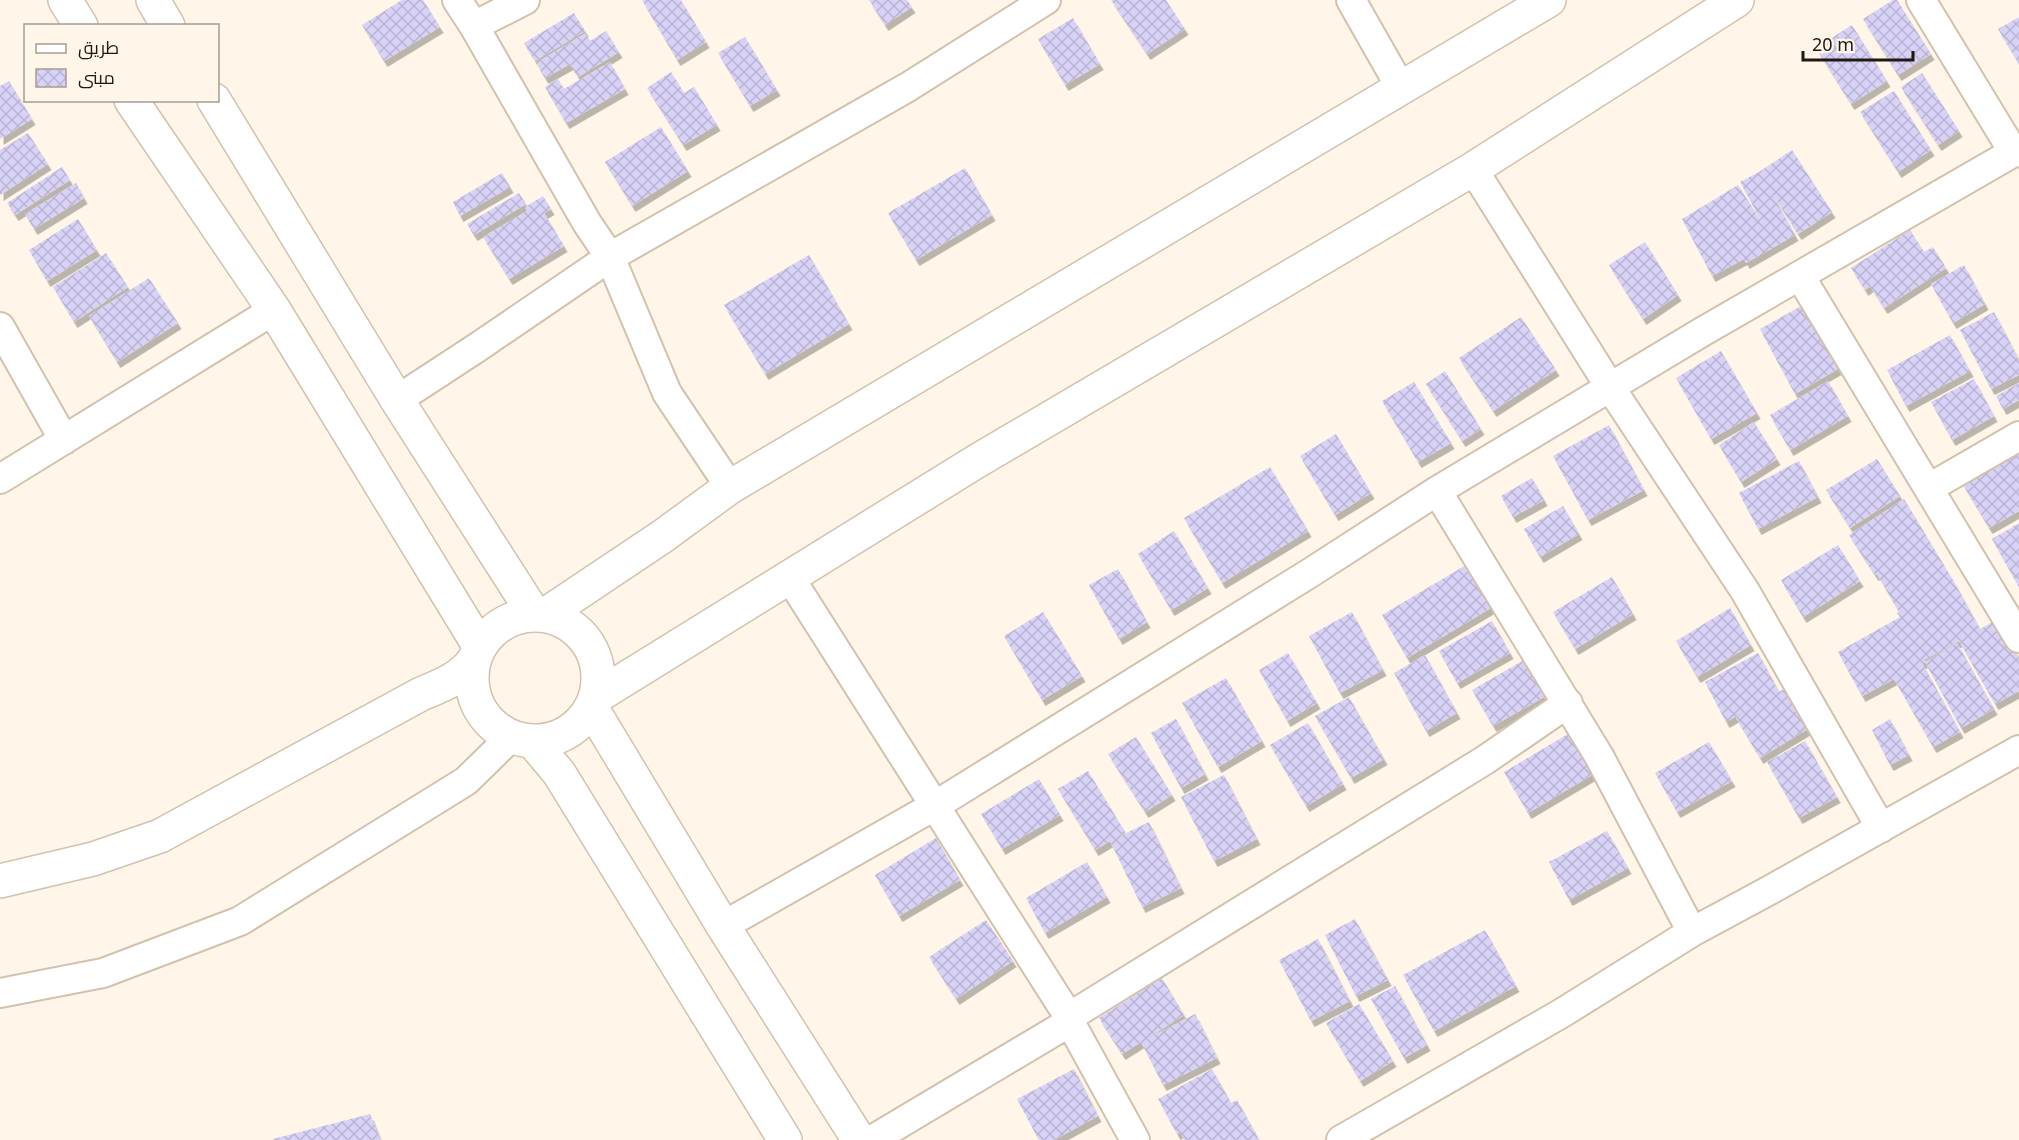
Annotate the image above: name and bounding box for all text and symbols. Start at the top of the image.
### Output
legend [24,24,219,102]
scale bar [1803,24,1912,62]
text: 20 m [1812,32,1854,56]
text: طريق [78,35,119,60]
text: مبنى [78,65,115,89]

